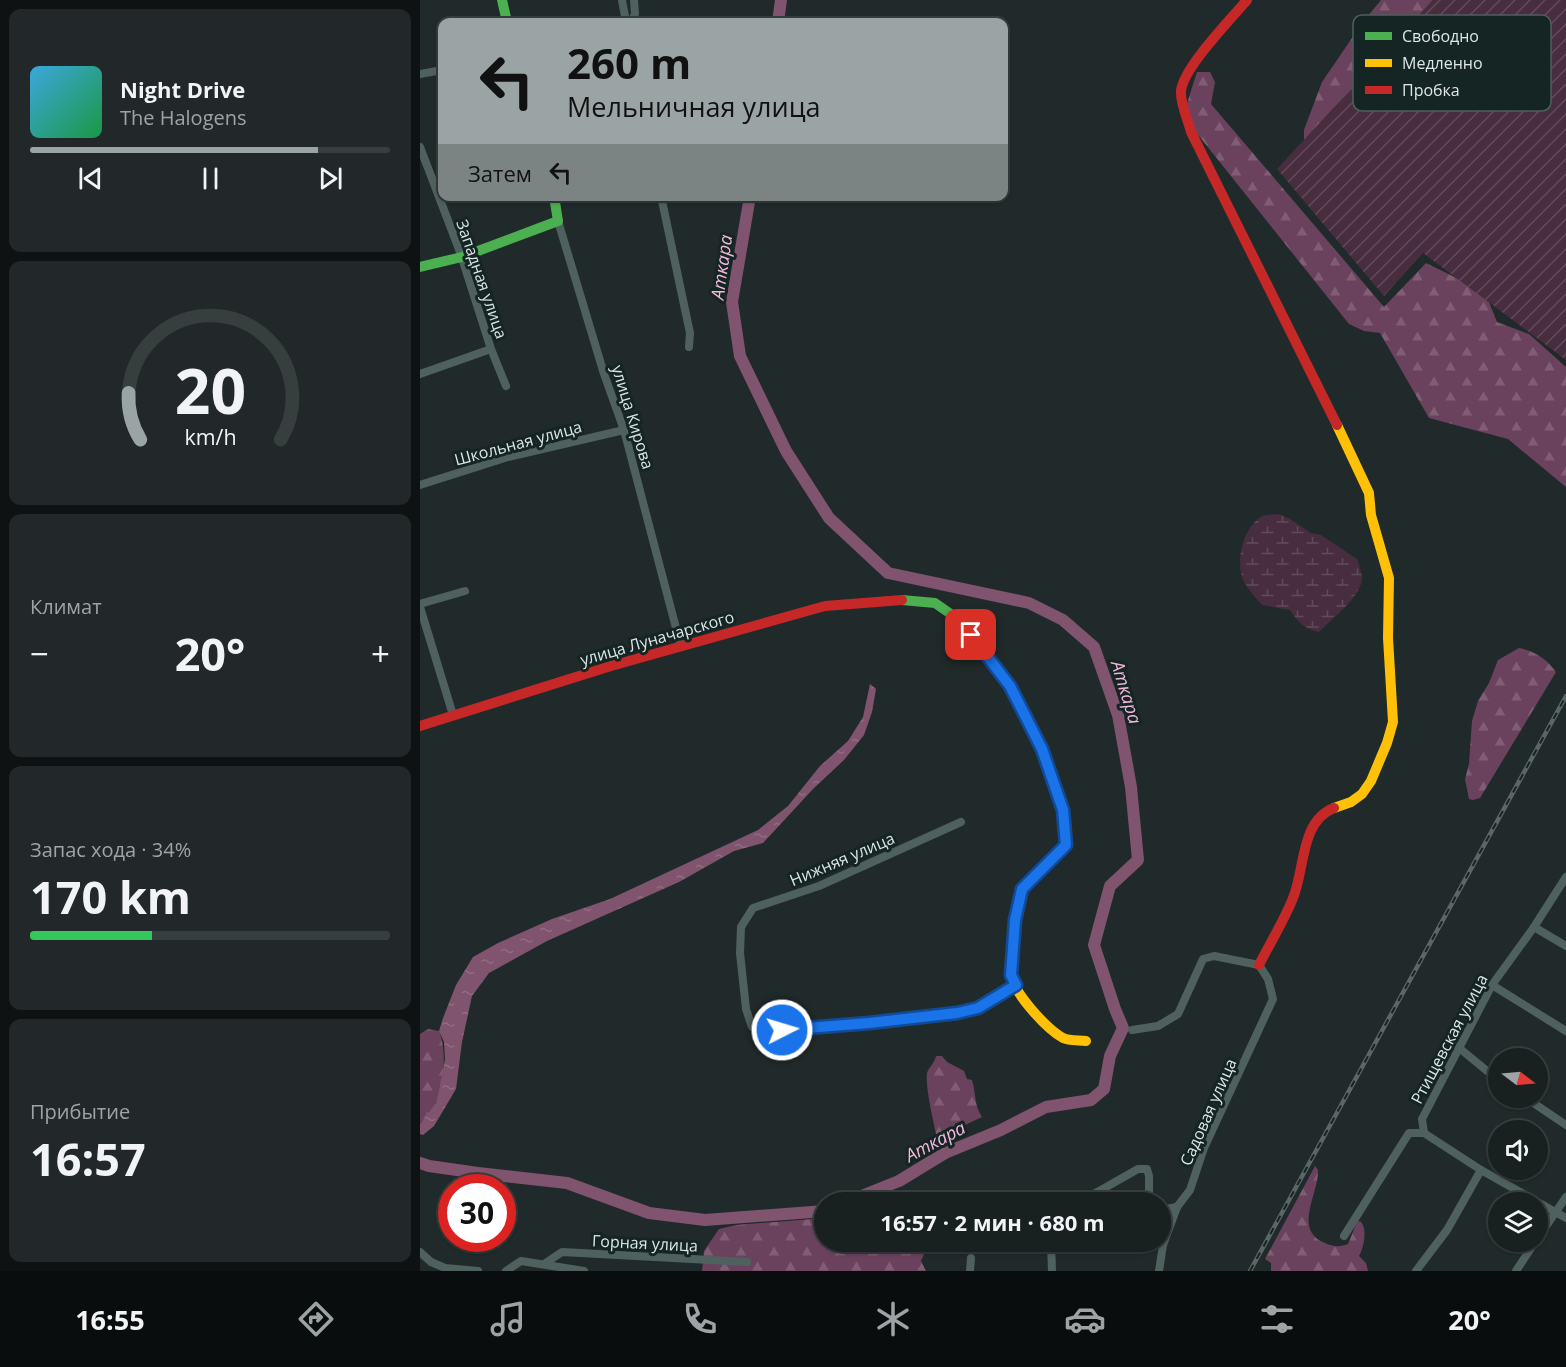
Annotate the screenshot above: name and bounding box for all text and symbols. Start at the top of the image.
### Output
legend [1353,15,1551,111]
text: Свободно [1402,25,1479,47]
text: 260 m [567,34,691,91]
icon: left [468,42,546,120]
text: Медленно [1402,52,1483,74]
text: Night Drive [120,74,245,104]
text: Пробка [1402,79,1460,101]
text: Мельничная улица [567,88,821,125]
text: The Halogens [120,104,247,131]
icon: left [544,156,577,189]
text: Затем [468,158,532,188]
icon: previous [74,162,107,195]
icon: pause [194,162,227,195]
icon: next [314,162,347,195]
street label: Западная улица [451,217,513,341]
water label: Аткара [704,233,737,303]
text: 20 [174,347,246,432]
street label: улица Кирова [607,362,659,472]
street label: Школьная улица [452,415,584,471]
text: km/h [184,423,236,452]
text: Климат [30,593,102,620]
street label: улица Луначарского [577,605,737,671]
pin [945,609,996,660]
icon: arrive [954,618,987,651]
text: 20° [175,623,245,684]
text: − [30,631,49,676]
text: + [371,631,390,676]
water label: Аткара [1105,655,1148,727]
street label: Нижняя улица [786,827,898,891]
text: Запас хода · 34% [30,836,191,863]
text: 170 km [30,866,191,927]
street label: Ртищевская улица [1405,970,1493,1108]
position arrow [750,998,814,1062]
north arrow [1488,1048,1548,1108]
map controls [1488,1048,1548,1252]
street label: Садовая улица [1175,1055,1241,1169]
text: Прибытие [30,1098,130,1125]
water label: Аткара [899,1115,969,1168]
button: sound [1488,1120,1548,1180]
text: 16:57 [30,1128,146,1189]
speed limit sign: 30 [438,1174,516,1252]
button: layers [1488,1192,1548,1252]
text: 16:57 · 2 мин · 680 m [880,1207,1105,1237]
street label: Горная улица [591,1229,699,1257]
icon: directions [295,1298,337,1340]
icon: music [487,1298,529,1340]
icon: phone [679,1298,721,1340]
icon: climate [872,1298,914,1340]
icon: car [1064,1298,1106,1340]
icon: filters [1256,1298,1298,1340]
text: 16:55 [75,1301,145,1338]
text: 20° [1448,1301,1491,1338]

